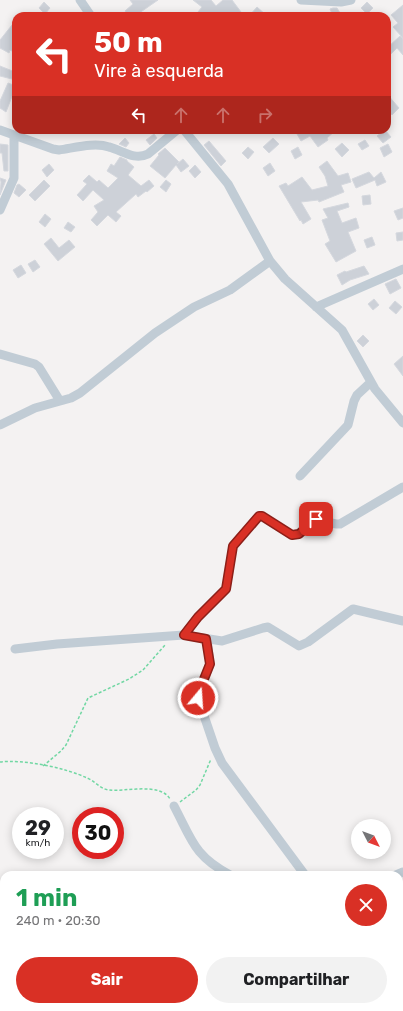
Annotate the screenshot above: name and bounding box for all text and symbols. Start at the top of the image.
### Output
text: 50 m [94,26,163,59]
icon: left [28,28,80,80]
text: Vire à esquerda [94,60,224,82]
icon: left [128,104,150,126]
icon: ahead [170,104,192,126]
icon: ahead [212,104,234,126]
icon: right [254,104,276,126]
pin [299,502,333,536]
icon: arrive [305,508,327,530]
position arrow [177,677,219,719]
speed limit sign: 30 [72,807,124,859]
text: 29 [25,816,51,840]
north arrow [351,819,391,859]
map controls [351,819,391,859]
text: km/h [26,837,50,849]
text: 1 min [16,884,77,912]
button: close [345,884,387,926]
text: 240 m · 20:30 [16,913,101,928]
button: Sair [16,957,198,1003]
button: Compartilhar [206,957,387,1003]

